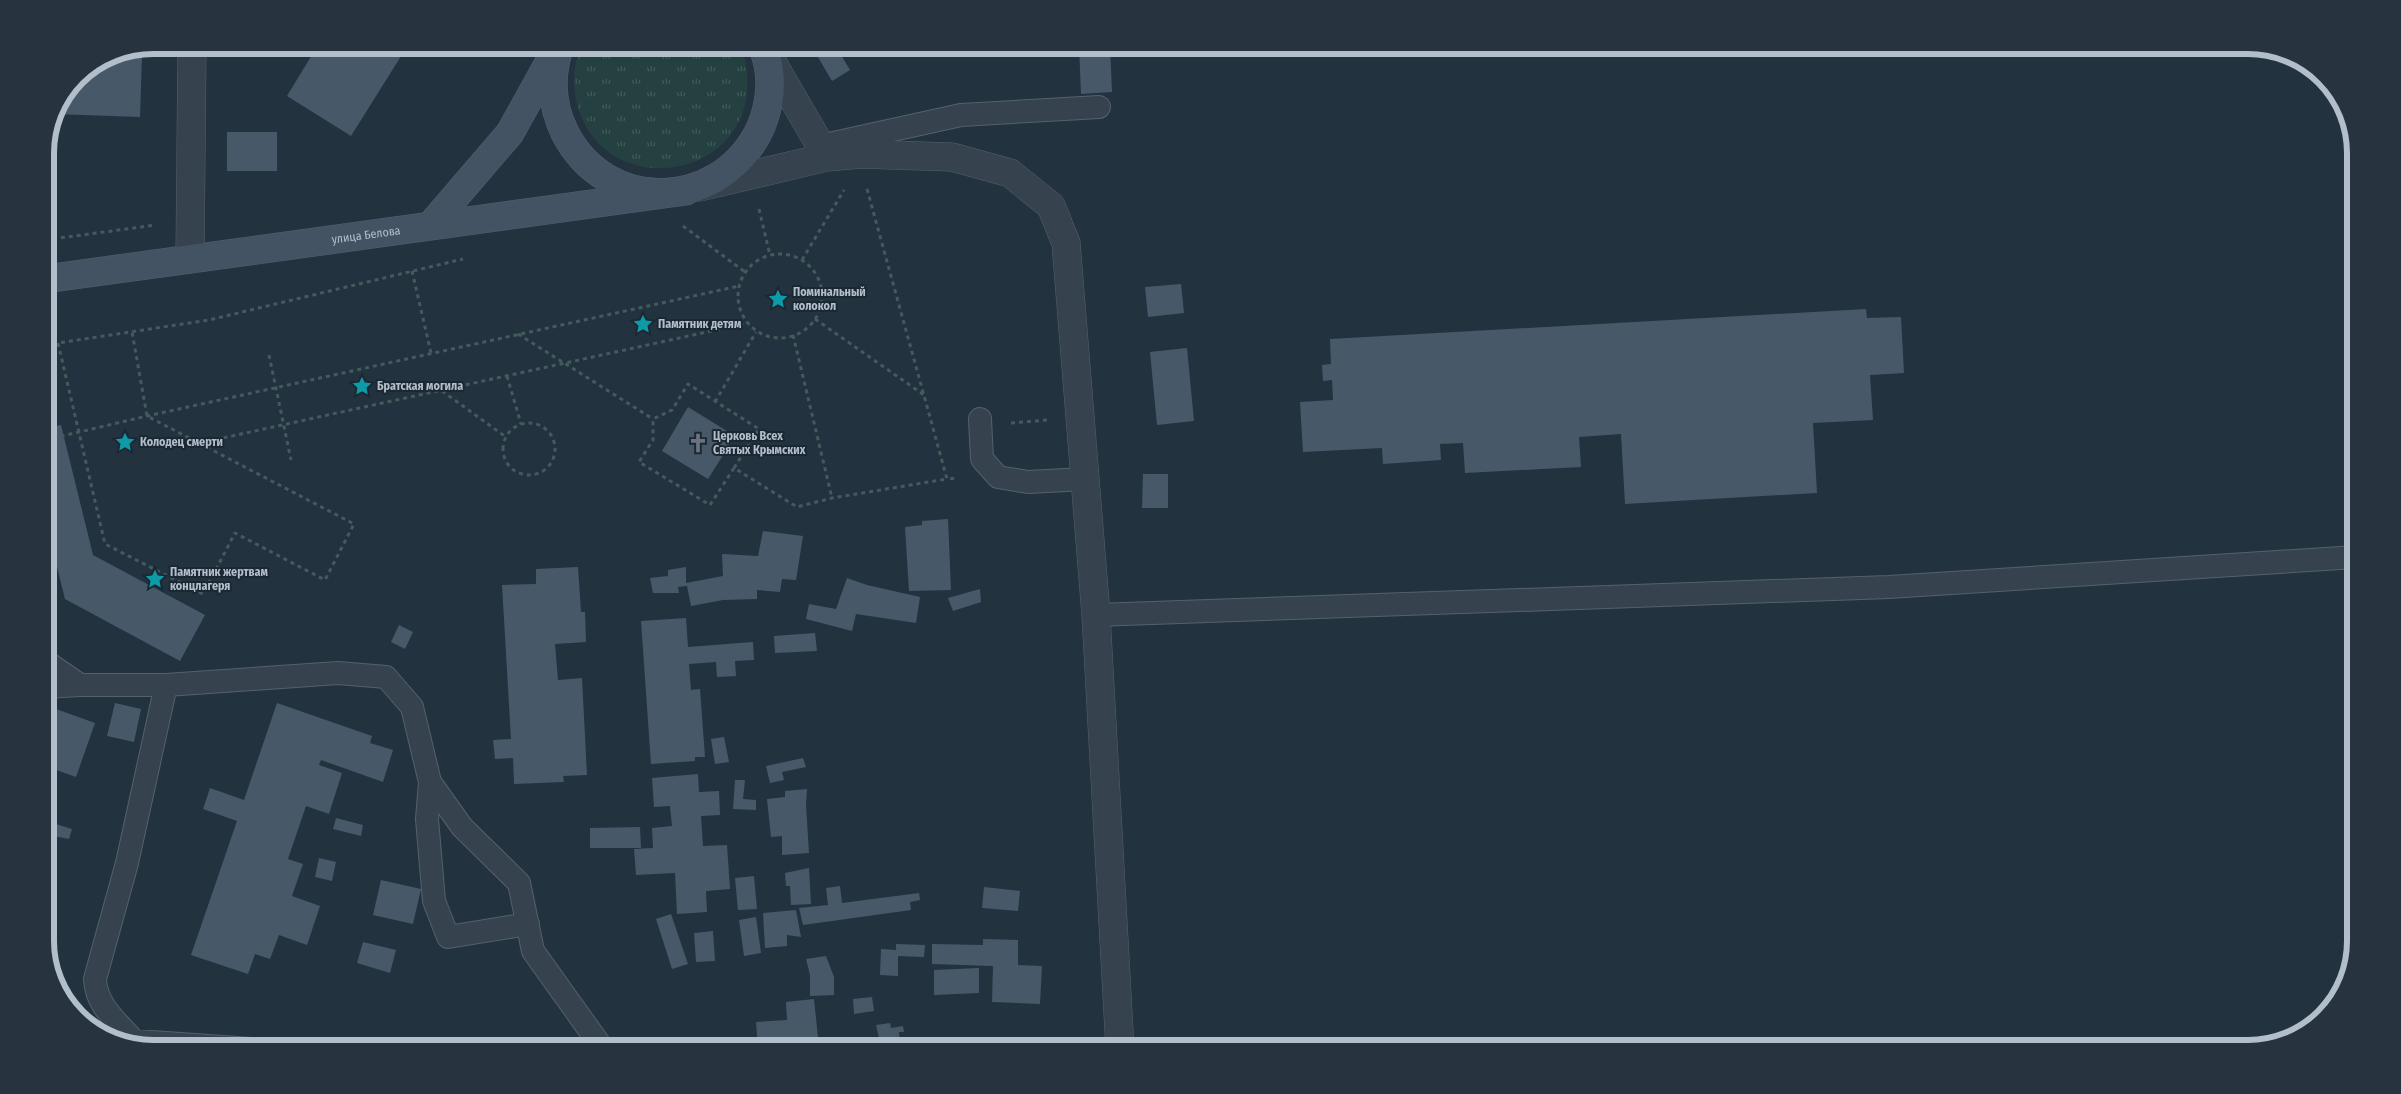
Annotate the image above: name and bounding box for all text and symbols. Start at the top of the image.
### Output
street label: улица Белова [331,223,401,247]
place label: Поминальный колокол [793,285,866,313]
place icon: Поминальный колокол [767,288,789,310]
place icon: Памятник детям [632,313,654,335]
place label: Памятник детям [658,317,742,331]
place icon: Братская могила [351,375,373,397]
place label: Братская могила [377,379,463,393]
place label: Церковь Всех Святых Крымских [713,429,806,457]
place icon: Колодец смерти [114,431,136,453]
church icon: Церковь Всех Святых Крымских [687,432,709,454]
place label: Колодец смерти [140,435,223,449]
place label: Памятник жертвам концлагеря [170,565,268,593]
place icon: Памятник жертвам концлагеря [144,568,166,590]

